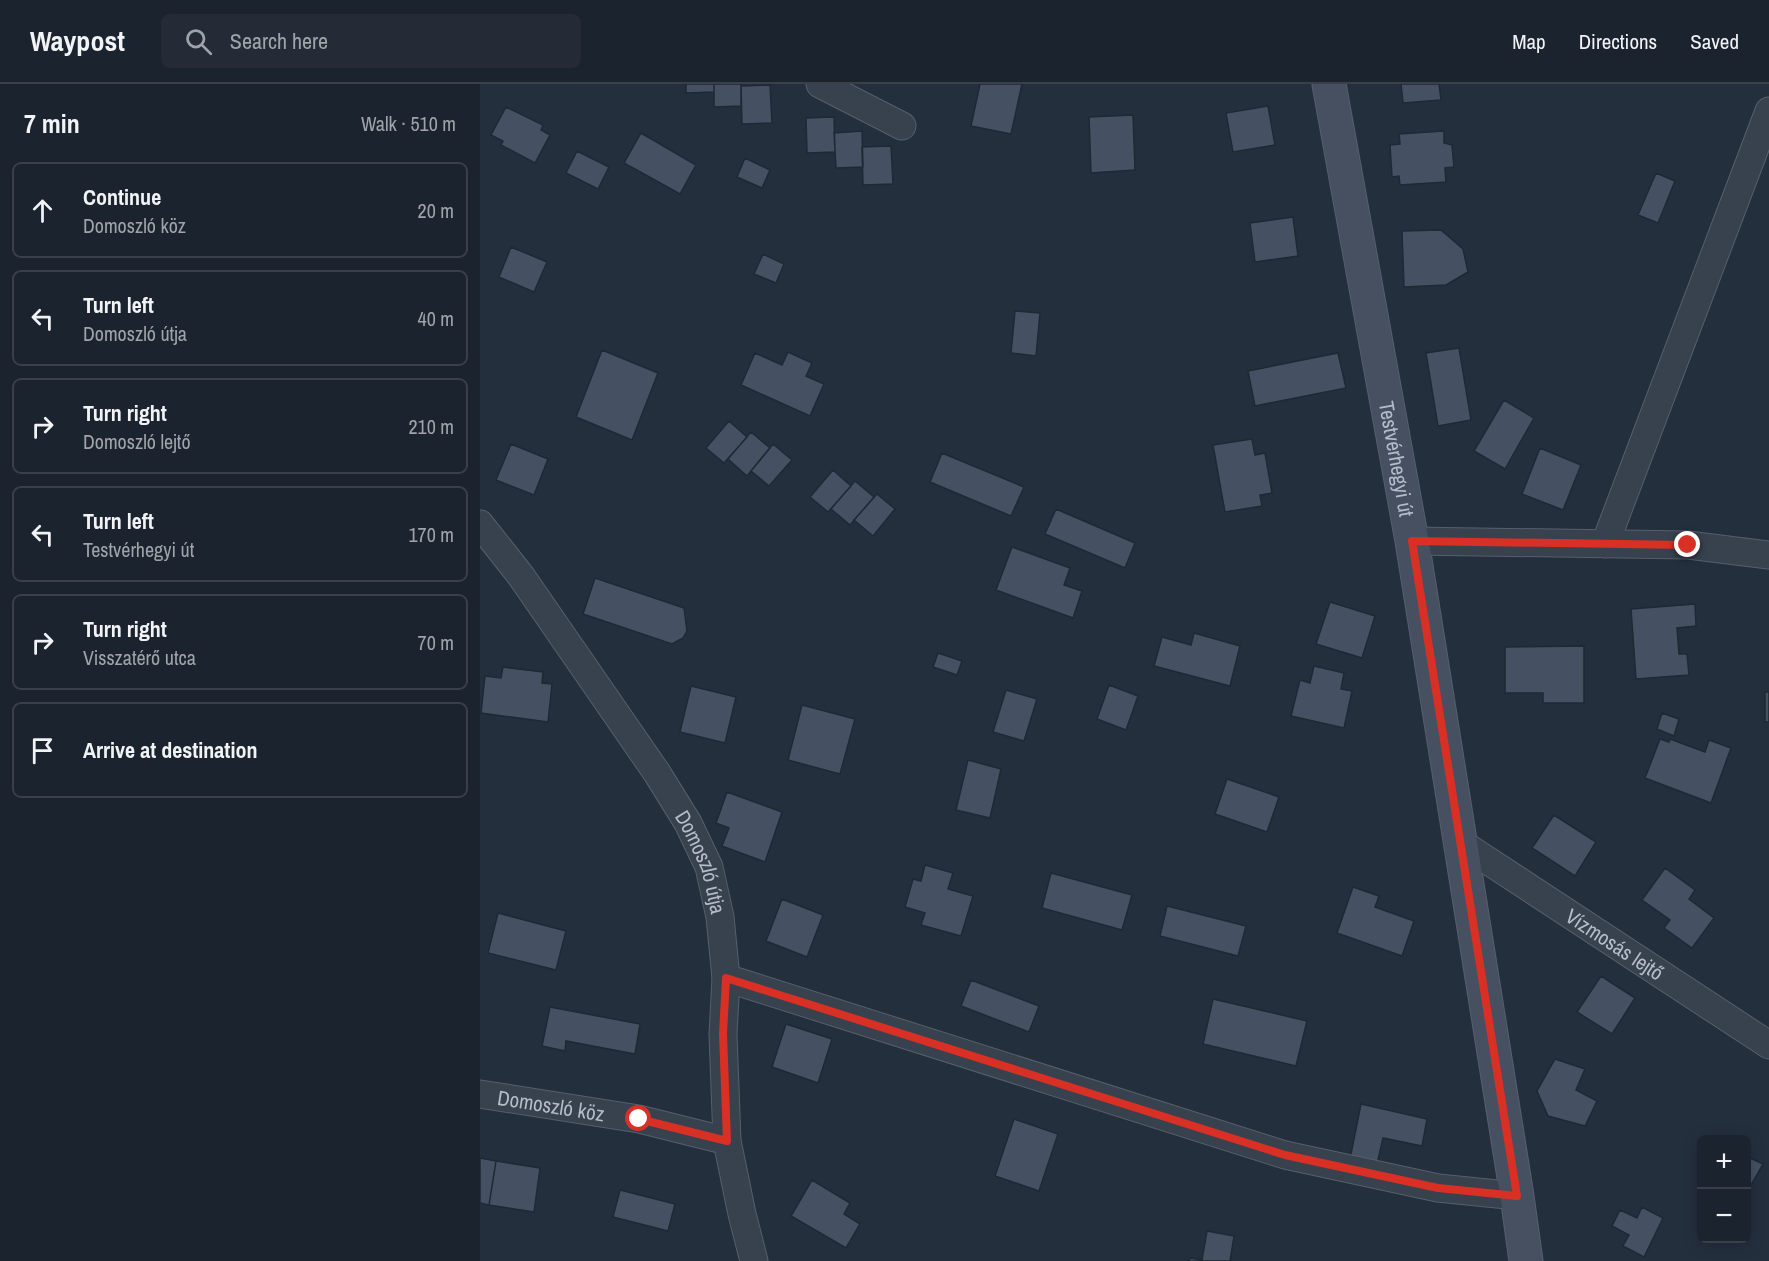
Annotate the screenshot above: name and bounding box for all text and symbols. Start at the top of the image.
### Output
search box [161,14,581,68]
text: Waypost [30,22,125,60]
icon: search [182,25,215,58]
text: Search here [230,26,328,56]
text: Map [1512,27,1546,56]
text: Directions [1579,27,1657,56]
text: Saved [1690,27,1739,56]
text: 7 min [24,106,80,141]
text: Walk · 510 m [361,110,456,137]
text: Continue [83,182,161,212]
icon: ahead [26,194,59,227]
text: 20 m [418,197,454,224]
text: Domoszló köz [83,212,186,239]
text: Turn left [83,290,154,320]
icon: left [26,302,59,335]
text: 40 m [418,305,454,332]
text: Domoszló útja [83,320,187,347]
text: Turn right [83,398,167,428]
street label: Testvérhegyi út [1372,399,1422,519]
icon: right [26,410,59,443]
text: 210 m [408,413,454,440]
text: Domoszló lejtő [83,428,191,455]
text: Turn left [83,506,154,536]
icon: left [26,518,59,551]
text: 170 m [408,521,454,548]
route end [1674,531,1700,557]
text: Testvérhegyi út [83,536,194,563]
text: Turn right [83,614,167,644]
icon: right [26,626,59,659]
text: 70 m [418,629,454,656]
text: Visszatérő utca [83,644,196,671]
icon: arrive [26,734,59,767]
text: Arrive at destination [83,735,257,765]
street label: Domoszló útja [669,804,733,917]
street label: Vízmosás lejtő [1560,901,1670,987]
street label: Domoszló köz [495,1082,607,1128]
route start [625,1105,651,1131]
map controls [1697,1135,1751,1243]
button: + [1697,1135,1751,1189]
button: − [1697,1189,1751,1243]

